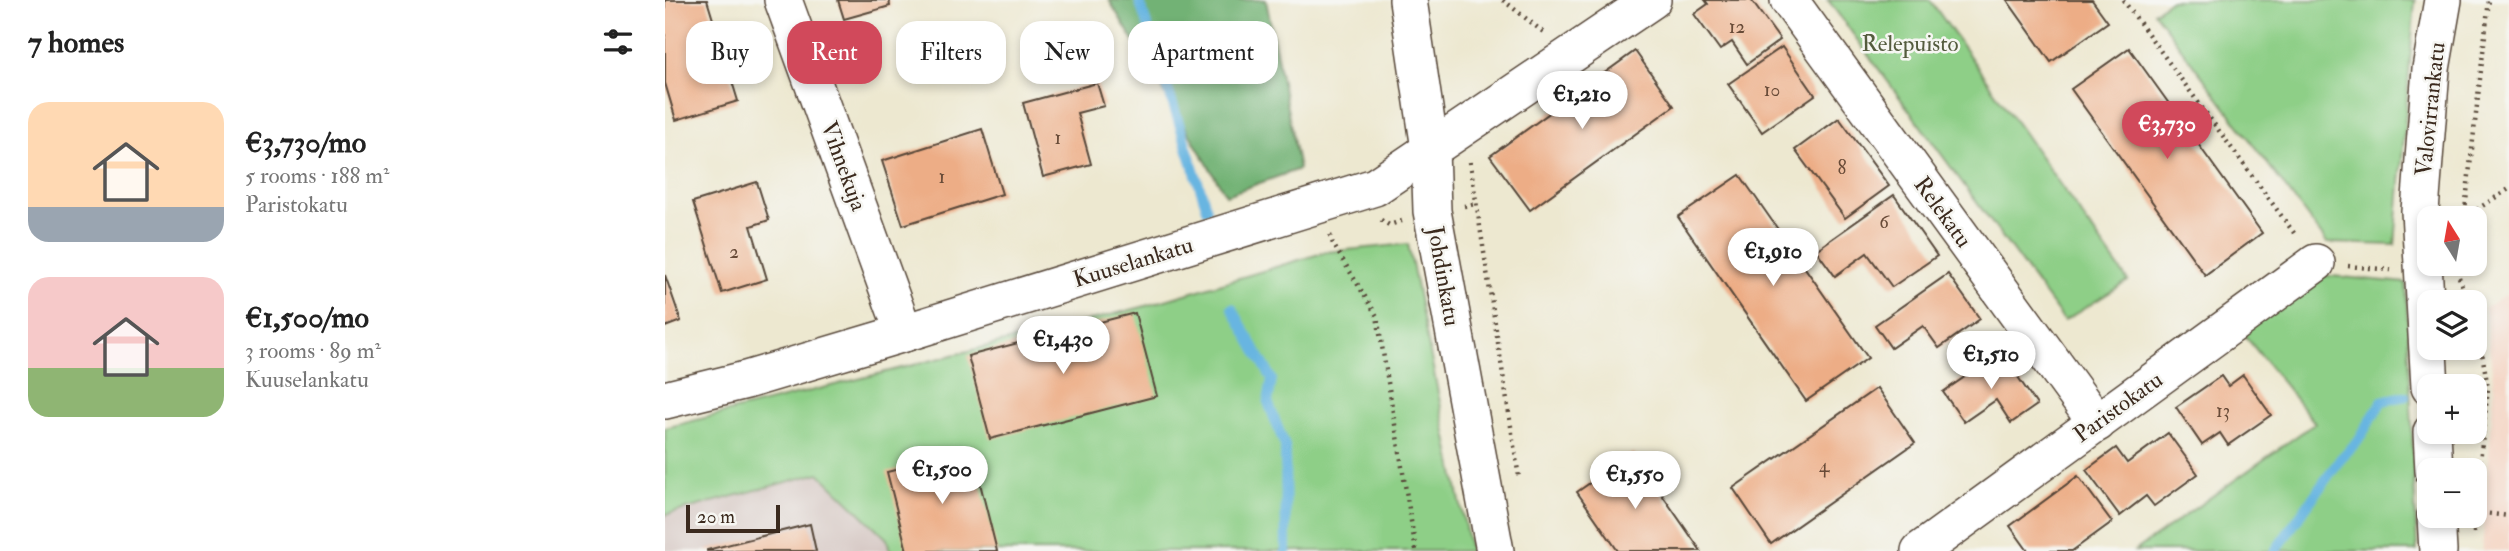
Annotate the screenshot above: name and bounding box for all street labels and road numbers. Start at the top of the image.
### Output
street label: Valovirrankatu [2409,40,2451,177]
street label: Vihnekuja [814,117,874,215]
street label: Relekatu [1907,171,1979,253]
street label: Johdinkatu [1421,223,1467,328]
street label: Kuuselankatu [1070,230,1197,294]
street label: Paristokatu [2068,365,2168,449]

